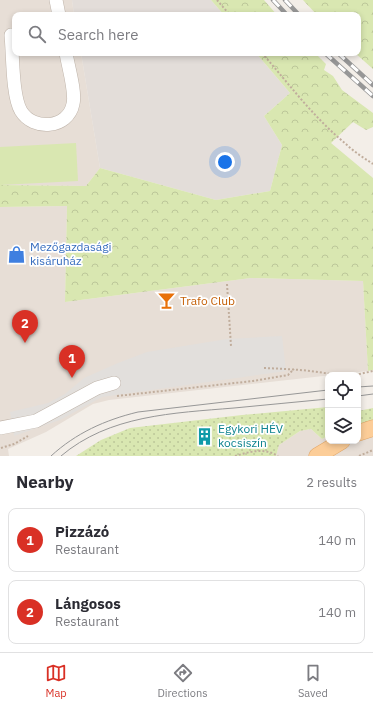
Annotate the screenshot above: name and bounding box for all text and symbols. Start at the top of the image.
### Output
search box [12,12,361,56]
icon: search [26,23,48,45]
text: Search here [58,25,138,44]
your location [215,152,235,172]
place label: Mezőgazdasági kisáruház [30,239,112,268]
shop icon: Mezőgazdasági kisáruház [7,244,27,264]
bar icon: Trafo Club [157,291,177,311]
place label: Trafo Club [180,293,235,308]
pin: 2 [12,310,38,343]
pin: 1 [59,345,85,378]
map controls [325,372,361,444]
button: locate [325,372,361,408]
button: layers [325,408,361,444]
place label: Egykori HÉV kocsiszín [218,421,284,450]
building icon: Egykori HÉV kocsiszín [195,426,215,446]
text: Nearby [16,471,74,493]
text: 2 results [306,474,357,491]
text: Pizzázó [55,522,109,541]
text: 1 [26,532,34,549]
text: 140 m [318,532,356,549]
text: Restaurant [55,541,119,558]
text: Lángosos [55,594,121,613]
text: 2 [26,604,34,621]
text: 140 m [318,604,356,621]
text: Restaurant [55,613,119,630]
tab: Map [45,662,67,700]
tab: Directions [157,662,208,700]
tab: Saved [298,662,328,700]

